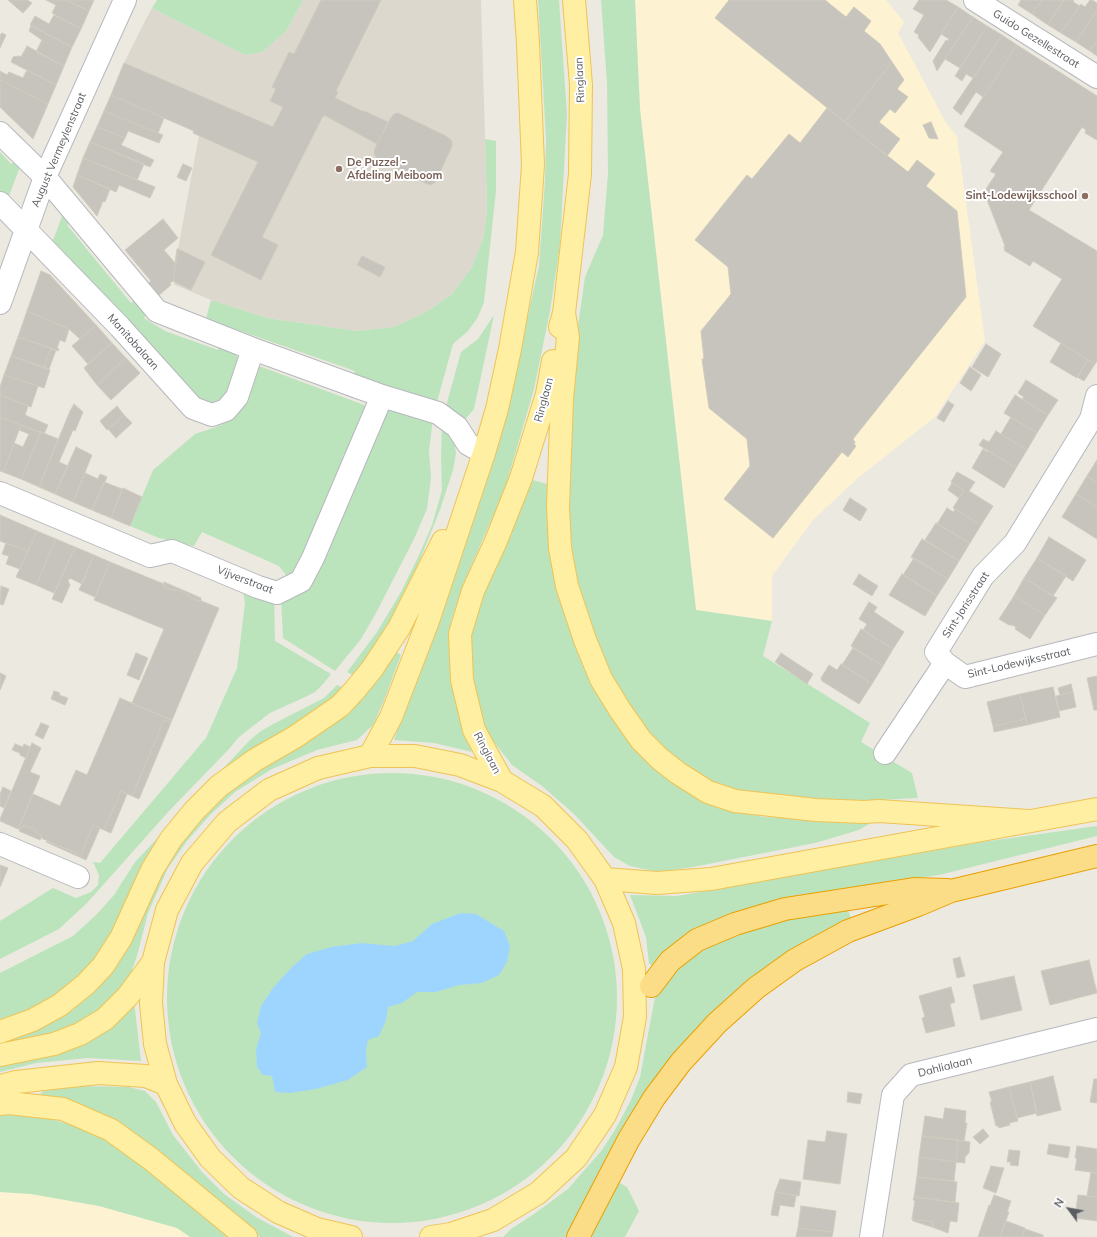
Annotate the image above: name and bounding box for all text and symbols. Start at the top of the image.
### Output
street label: Guido Gezellestraat [990,7,1082,71]
street label: Ringlaan [572,57,588,103]
street label: August Vermeylenstraat [29,91,89,209]
place label: De Puzzel - Afdeling Meiboom [347,156,442,182]
marker: De Puzzel - Afdeling Meiboom [334,164,344,174]
place label: Sint-Lodewijksschool [966,189,1077,203]
marker: Sint-Lodewijksschool [1080,191,1090,201]
street label: Manitobalaan [104,311,162,373]
street label: Ringlaan [532,376,556,424]
street label: Vijverstraat [215,563,275,597]
street label: Sint-Jorisstraat [940,569,992,641]
street label: Sint-Lodewijksstraat [966,645,1072,681]
street label: Ringlaan [470,730,504,776]
street label: Dahlialaan [917,1054,973,1080]
north arrow [1049,1189,1089,1229]
text: N [1051,1195,1067,1210]

